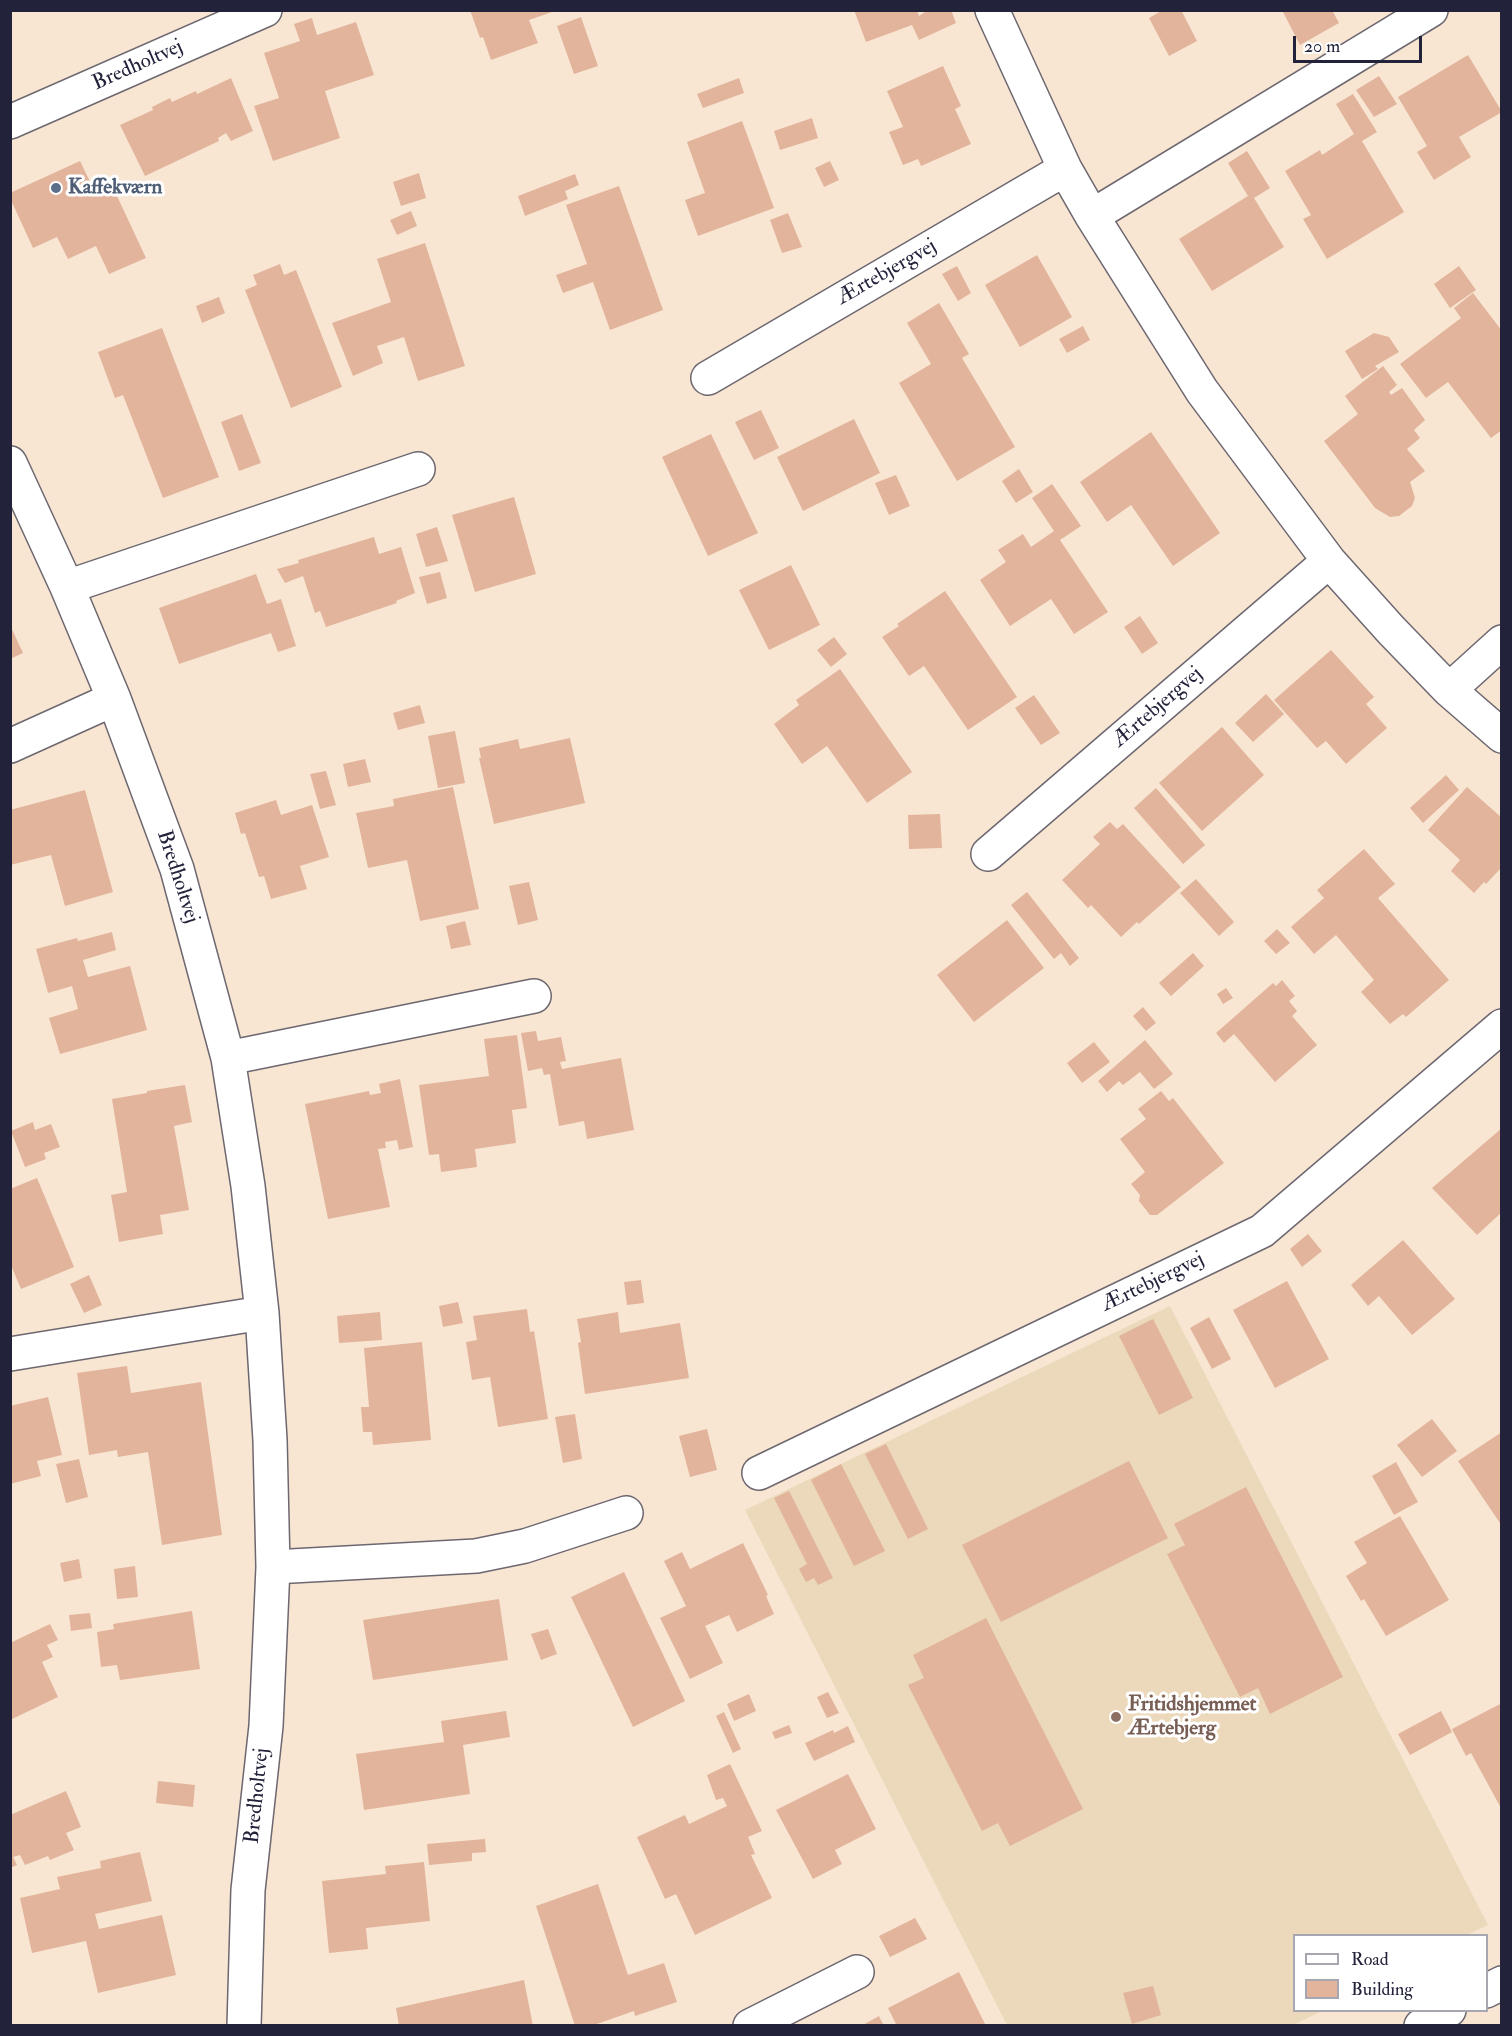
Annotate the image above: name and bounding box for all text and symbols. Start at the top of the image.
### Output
scale bar [1296,24,1425,62]
street label: Bredholtvej [89,35,187,97]
text: 20 m [1304,35,1340,58]
place label: Kaffekværn [68,175,162,201]
marker: Kaffekværn [49,181,63,195]
street label: Ærtebjergvej [833,234,941,312]
street label: Ærtebjergvej [1108,662,1208,754]
street label: Bredholtvej [150,827,204,927]
street label: Ærtebjergvej [1098,1247,1208,1319]
place label: Fritidshjemmet Ærtebjerg [1128,1692,1256,1742]
marker: Fritidshjemmet Ærtebjerg [1109,1710,1123,1724]
street label: Bredholtvej [240,1747,276,1845]
legend [1293,1934,1488,2012]
text: Road [1351,1948,1389,1971]
text: Building [1351,1978,1413,2001]

